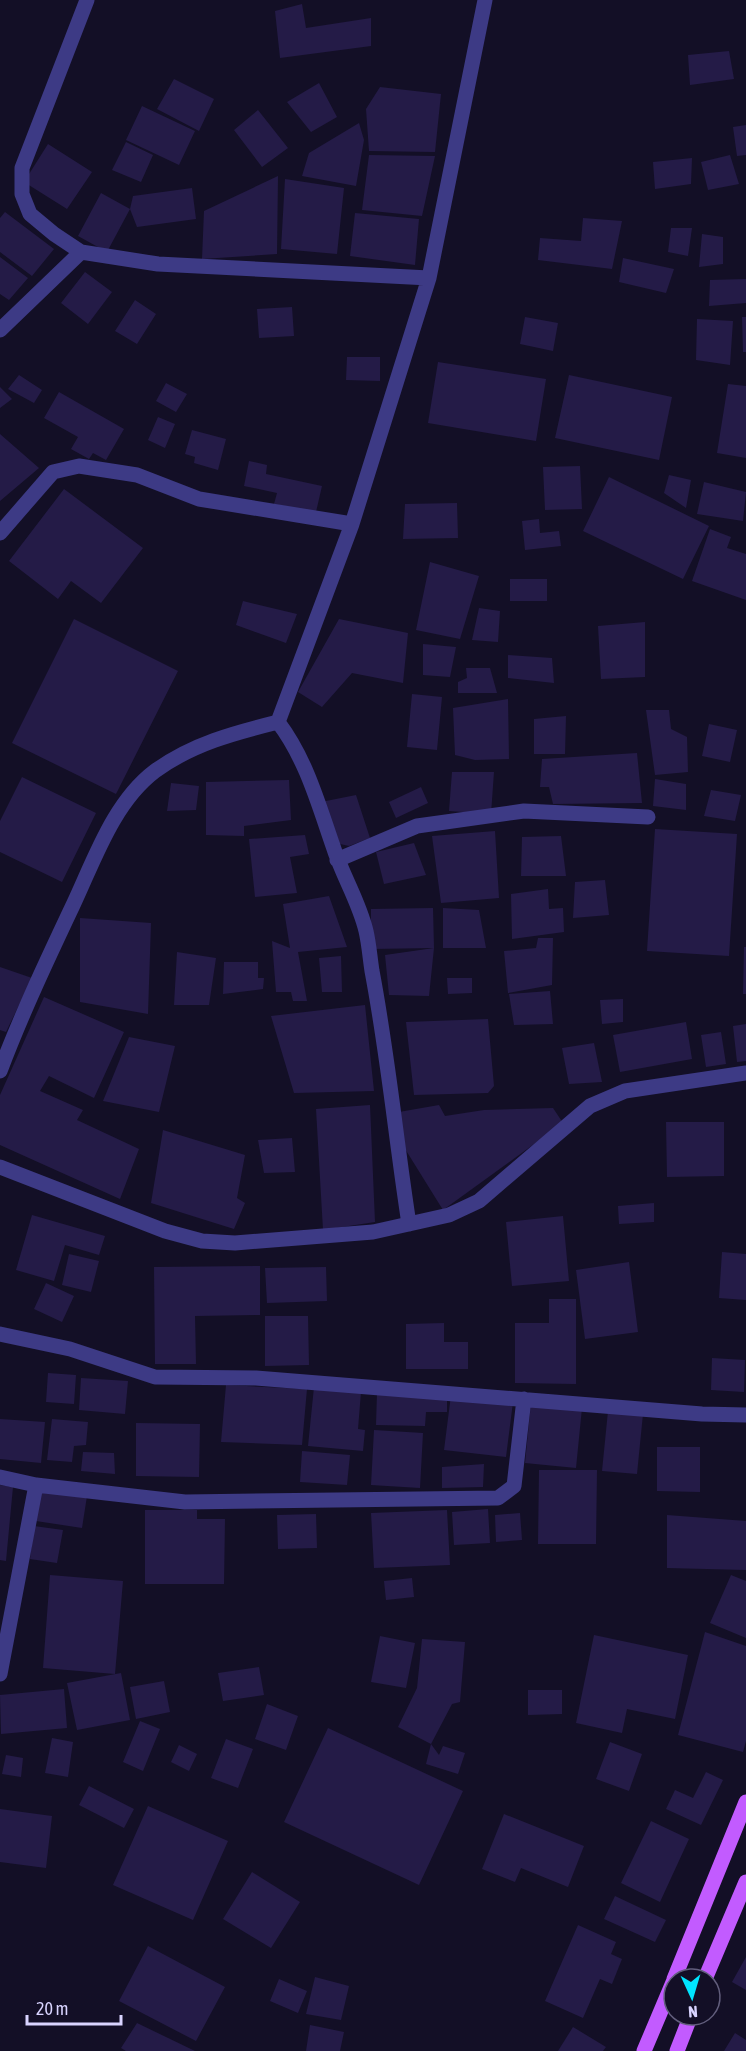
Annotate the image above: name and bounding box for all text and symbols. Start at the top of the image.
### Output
north arrow [662,1967,722,2027]
scale bar [27,1988,122,2026]
text: 20 m [36,1998,68,2019]
text: N [688,2003,698,2021]

